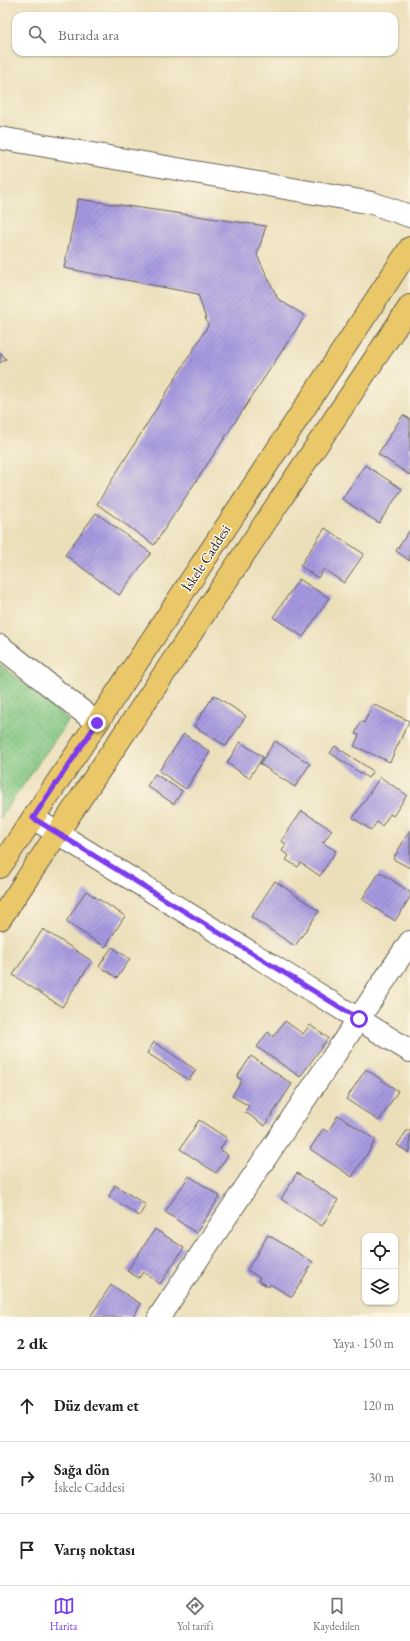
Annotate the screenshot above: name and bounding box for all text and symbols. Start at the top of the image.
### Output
search box [12,12,398,56]
icon: search [26,23,48,45]
text: Burada ara [58,25,119,44]
street label: İskele Caddesi [178,521,235,595]
route end [88,714,106,732]
route start [350,1010,368,1028]
map controls [362,1233,398,1305]
button: locate [362,1233,398,1269]
button: layers [362,1269,398,1305]
text: 2 dk [16,1332,48,1354]
text: Yaya · 150 m [333,1335,394,1352]
icon: ahead [16,1395,38,1417]
text: Düz devam et [54,1396,139,1415]
text: 120 m [363,1397,394,1414]
text: Sağa dön [54,1460,110,1479]
icon: right [16,1467,38,1489]
text: 30 m [369,1469,394,1486]
text: İskele Caddesi [54,1479,125,1496]
icon: arrive [16,1539,38,1561]
text: Varış noktası [54,1540,135,1559]
tab: Harita [50,1595,77,1633]
tab: Yol tarifi [177,1595,213,1633]
tab: Kaydedilen [313,1595,360,1633]

